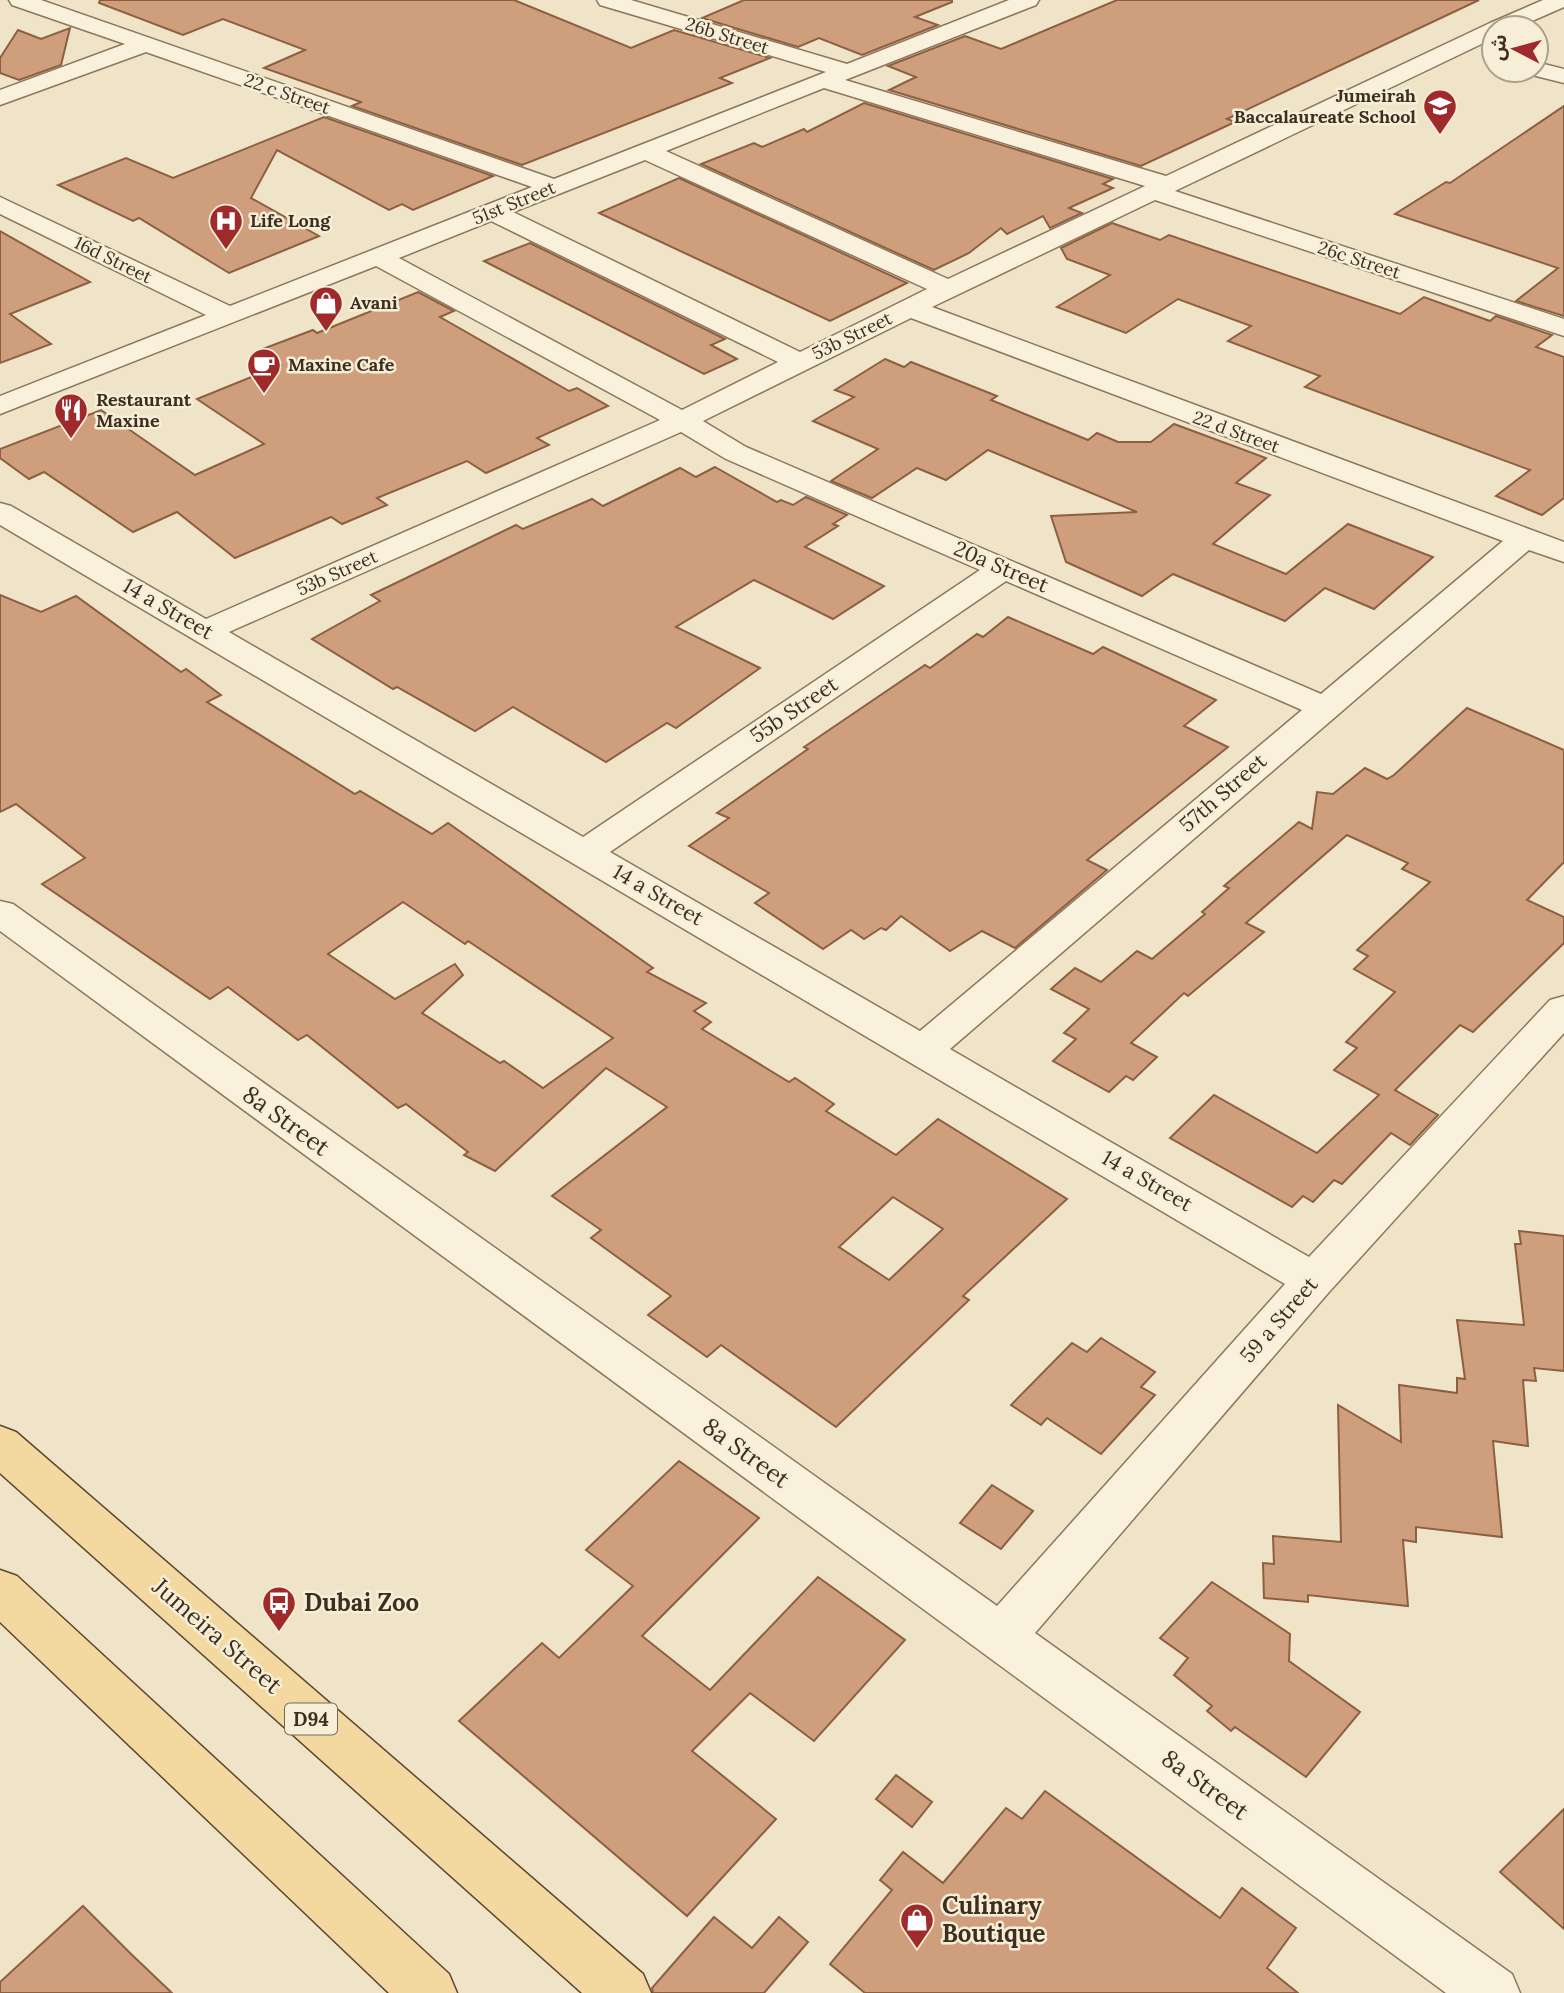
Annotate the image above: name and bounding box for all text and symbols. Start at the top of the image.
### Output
street label: 26b Street [683,12,772,59]
north arrow [1480,14,1550,84]
text: ش [1485,33,1511,61]
street label: 22 c Street [241,68,333,119]
place label: Jumeirah Baccalaureate School [1234,84,1416,128]
school or university icon: Jumeirah Baccalaureate School [1421,87,1459,136]
street label: 51st Street [469,175,559,230]
hospital icon: Life Long [207,202,245,251]
place label: Life Long [250,209,331,232]
street label: 16d Street [71,231,156,288]
street label: 26c Street [1315,235,1403,284]
shop icon: Avani [307,284,345,333]
place label: Avani [350,291,398,314]
street label: 53b Street [808,306,896,365]
cafe icon: Maxine Cafe [245,346,283,395]
place label: Maxine Cafe [288,353,395,376]
place label: Restaurant Maxine [96,388,192,432]
restaurant icon: Restaurant Maxine [52,391,90,440]
street label: 22 d Street [1190,405,1283,458]
street label: 20a Street [950,535,1053,599]
street label: 53b Street [293,545,381,601]
street label: 14 a Street [118,572,219,646]
street label: 55b Street [745,670,844,749]
street label: 57th Street [1173,747,1273,838]
street label: 14 a Street [608,858,709,932]
street label: 8a Street [237,1079,337,1163]
street label: 14 a Street [1097,1144,1198,1218]
street label: 59 a Street [1234,1271,1324,1368]
street label: 8a Street [697,1411,797,1495]
street label: Jumeira Street [145,1570,289,1701]
bus stop icon: Dubai Zoo [260,1584,298,1633]
place label: Dubai Zoo [304,1587,419,1618]
road number: D94 [285,1704,337,1735]
street label: 8a Street [1156,1743,1256,1827]
place label: Culinary Boutique [942,1890,1046,1949]
shop icon: Culinary Boutique [898,1901,936,1950]

